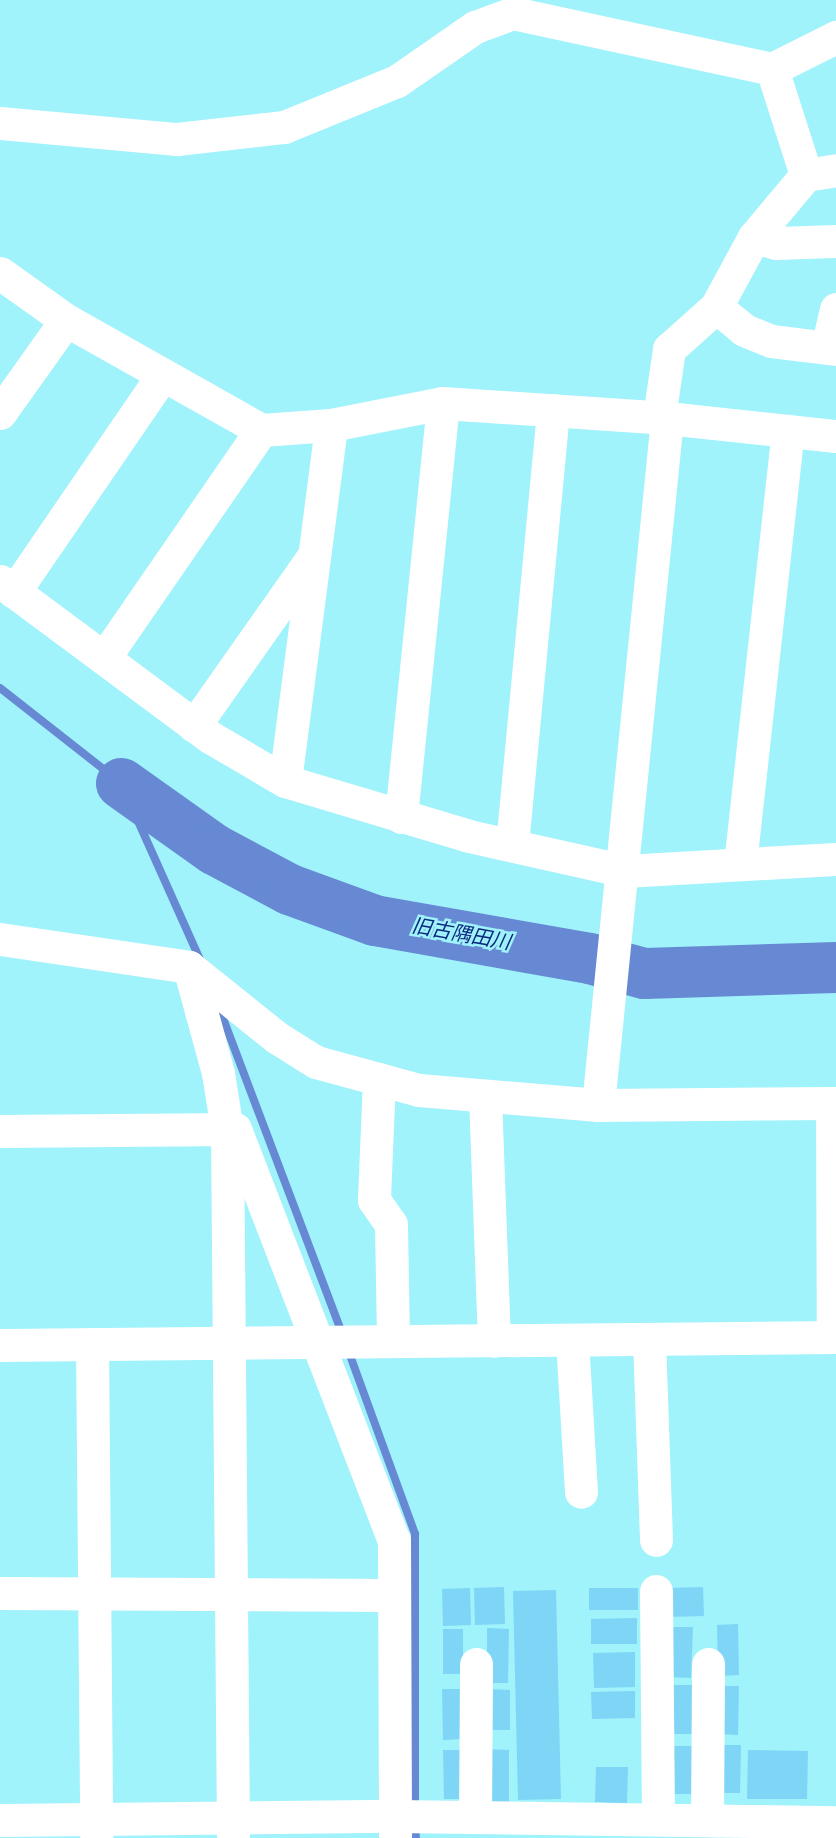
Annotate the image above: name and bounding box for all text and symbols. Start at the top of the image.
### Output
water label: 旧古隅田川 [410,914,512,956]

